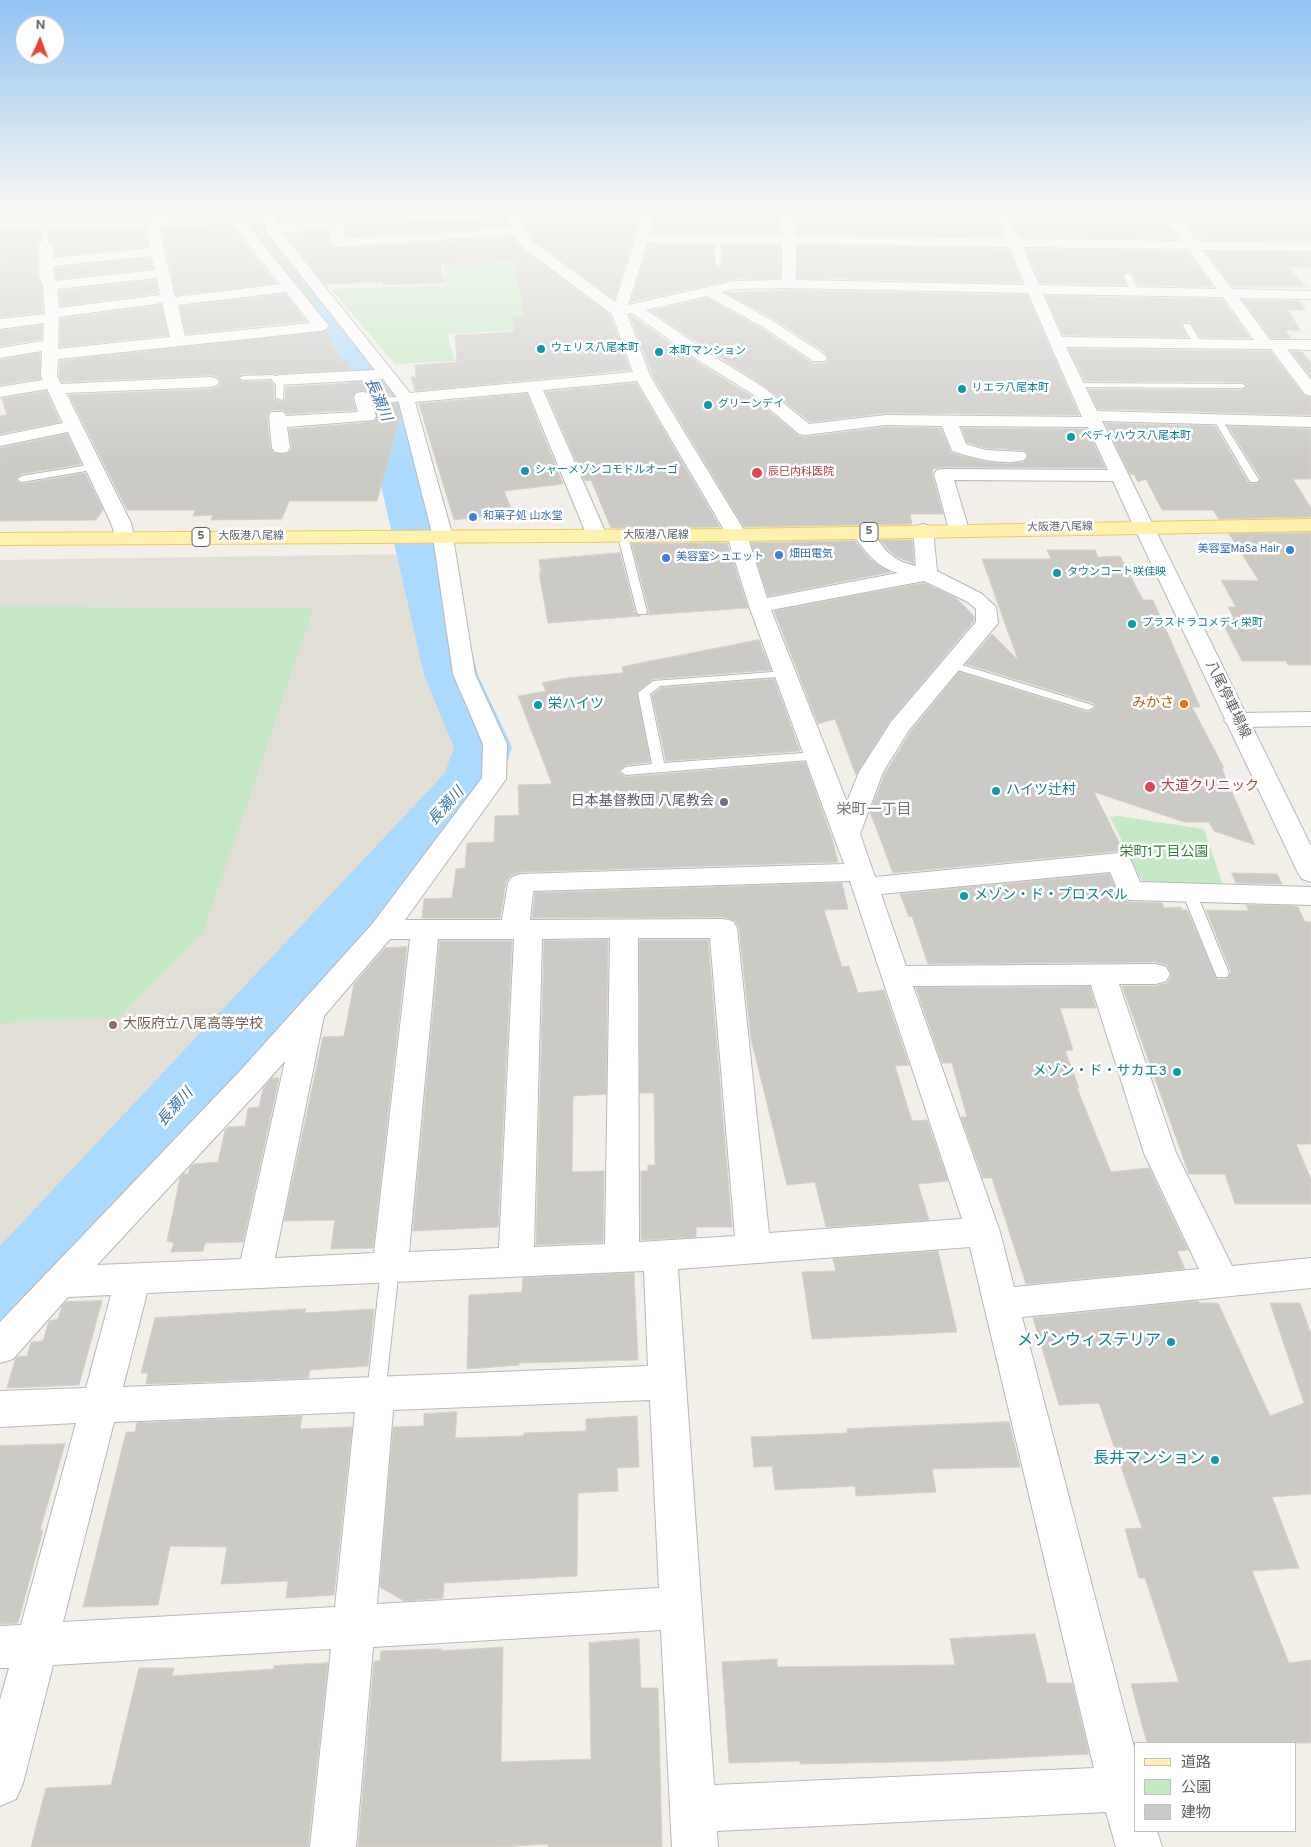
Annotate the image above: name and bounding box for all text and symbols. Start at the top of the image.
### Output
north arrow [15,15,65,65]
text: N [35,17,46,34]
place label: ウェリス八尾本町 [551,342,639,356]
marker: ウェリス八尾本町 [535,343,547,355]
place label: 本町マンション [669,345,746,359]
marker: 本町マンション [653,346,665,358]
water label: 長瀬川 [360,376,394,424]
place label: リエラ八尾本町 [972,382,1049,396]
marker: リエラ八尾本町 [956,383,968,395]
place label: グリーンデイ [718,398,784,412]
marker: グリーンデイ [702,399,714,411]
place label: ペディハウス八尾本町 [1081,430,1191,444]
marker: ペディハウス八尾本町 [1065,431,1077,443]
place label: シャーメゾンコモドルオーゴ [535,464,678,478]
marker: シャーメゾンコモドルオーゴ [519,465,531,477]
marker: 辰巳内科医院 [750,466,764,480]
place label: 辰巳内科医院 [768,466,834,480]
place label: 和菓子処 山水堂 [483,510,563,524]
marker: 和菓子処 山水堂 [467,511,479,523]
street label: 大阪港八尾線 [1027,521,1093,535]
road number: 5 [860,522,878,542]
road number: 5 [192,528,210,546]
street label: 大阪港八尾線 [623,529,689,543]
street label: 大阪港八尾線 [218,530,284,544]
place label: 美容室MaSa Hair [1198,543,1280,557]
marker: 美容室MaSa Hair [1284,544,1296,556]
place label: 畑田電気 [789,548,833,562]
marker: 畑田電気 [773,549,785,561]
place label: 美容室シュエット [676,551,764,565]
marker: 美容室シュエット [660,552,672,564]
place label: タウンコート咲佳映 [1067,566,1166,580]
marker: タウンコート咲佳映 [1051,567,1063,579]
place label: プラスドラコメディ栄町 [1142,617,1263,631]
marker: プラスドラコメディ栄町 [1126,618,1138,630]
street label: 八尾停車場線 [1201,659,1253,741]
place label: みかさ [1132,696,1174,712]
place label: 栄ハイツ [548,697,604,713]
marker: みかさ [1178,698,1190,710]
marker: 栄ハイツ [532,699,544,711]
place label: 大道クリニック [1161,779,1259,795]
marker: 大道クリニック [1143,780,1157,794]
place label: ハイツ辻村 [1006,783,1076,799]
water label: 長瀬川 [425,784,469,830]
marker: ハイツ辻村 [990,785,1002,797]
place label: 日本基督教団 八尾教会 [571,794,714,810]
marker: 日本基督教団 八尾教会 [718,796,730,808]
district label: 栄町一丁目 [837,802,911,820]
park label: 栄町1丁目公園 [1119,845,1209,861]
place label: メゾン・ド・プロスペル [974,888,1128,904]
marker: メゾン・ド・プロスペル [958,890,970,902]
place label: 大阪府立八尾高等学校 [123,1017,263,1033]
marker: 大阪府立八尾高等学校 [107,1019,119,1031]
place label: メゾン・ド・サカエ3 [1033,1064,1167,1080]
marker: メゾン・ド・サカエ3 [1171,1066,1183,1078]
water label: 長瀬川 [154,1085,198,1131]
place label: メゾンウィステリア [1017,1332,1161,1352]
marker: メゾンウィステリア [1165,1336,1177,1348]
place label: 長井マンション [1093,1450,1205,1470]
marker: 長井マンション [1209,1454,1221,1466]
legend [1134,1742,1296,1832]
text: 道路 [1181,1754,1211,1773]
text: 公園 [1181,1779,1211,1798]
text: 建物 [1181,1804,1211,1823]

